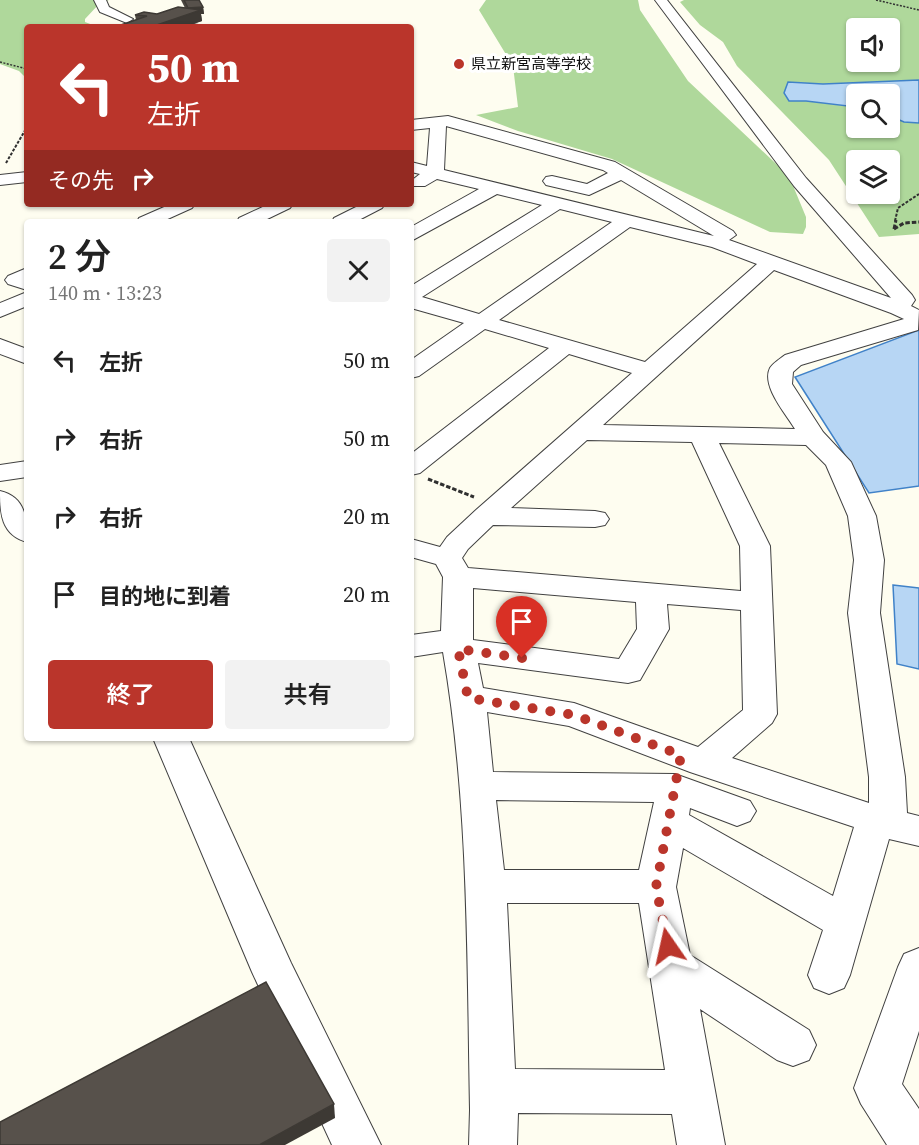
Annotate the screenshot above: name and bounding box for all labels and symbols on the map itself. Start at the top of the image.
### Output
place label: 県立新宮高等学校 [471,53,591,74]
marker: 県立新宮高等学校 [452,57,466,71]
pin [496,596,547,658]
position arrow [636,914,700,978]

